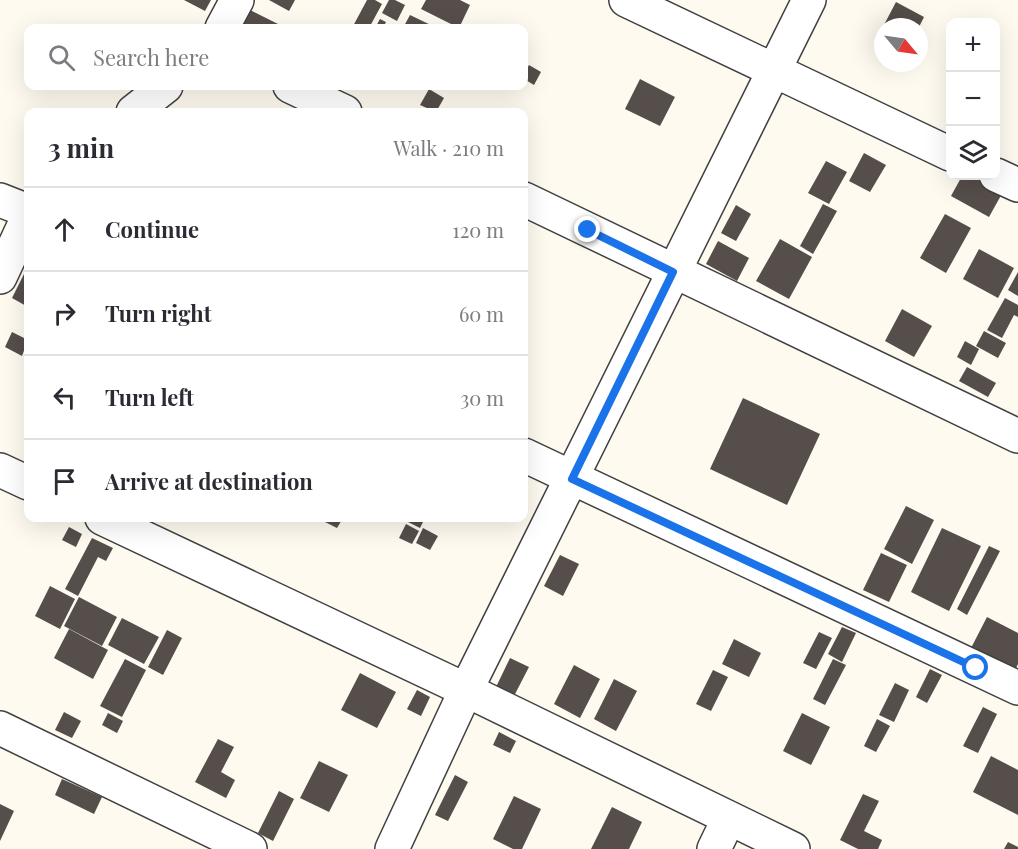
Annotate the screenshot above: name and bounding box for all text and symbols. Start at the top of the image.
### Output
north arrow [874,18,928,72]
map controls [946,18,1000,180]
button: + [946,18,1000,72]
search box [24,24,528,90]
icon: search [45,41,78,74]
text: Search here [93,42,209,72]
button: − [946,72,1000,126]
button: layers [946,126,1000,180]
text: 3 min [48,130,114,165]
text: Walk · 210 m [394,134,504,161]
icon: ahead [48,213,81,246]
text: Continue [105,214,199,244]
text: 120 m [452,216,504,243]
route end [574,216,600,242]
icon: right [48,297,81,330]
text: Turn right [105,298,211,328]
text: 60 m [459,300,504,327]
icon: left [48,381,81,414]
text: Turn left [105,382,194,412]
text: 30 m [460,384,504,411]
icon: arrive [48,465,81,498]
text: Arrive at destination [105,466,313,496]
route start [962,654,988,680]

